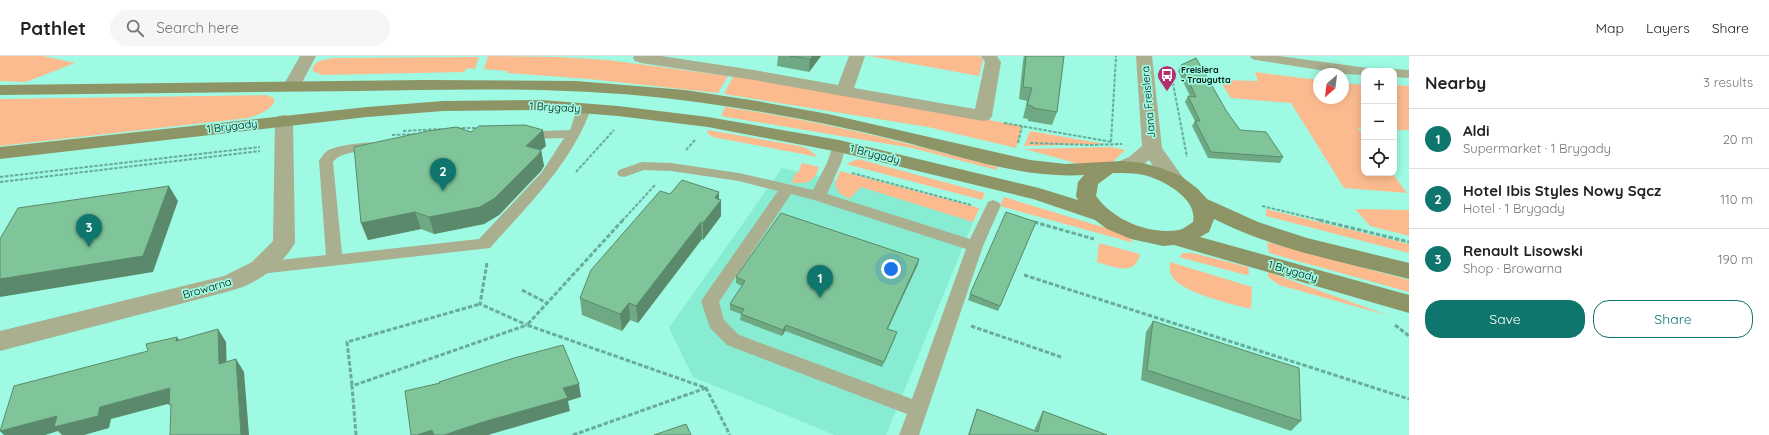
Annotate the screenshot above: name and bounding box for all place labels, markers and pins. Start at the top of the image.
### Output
bus stop icon: Freislera - Traugutta [1156,64,1178,92]
place label: Freislera - Traugutta [1181,64,1231,85]
pin: 2 [430,158,456,191]
pin: 3 [76,214,102,247]
pin: 1 [807,265,833,298]

